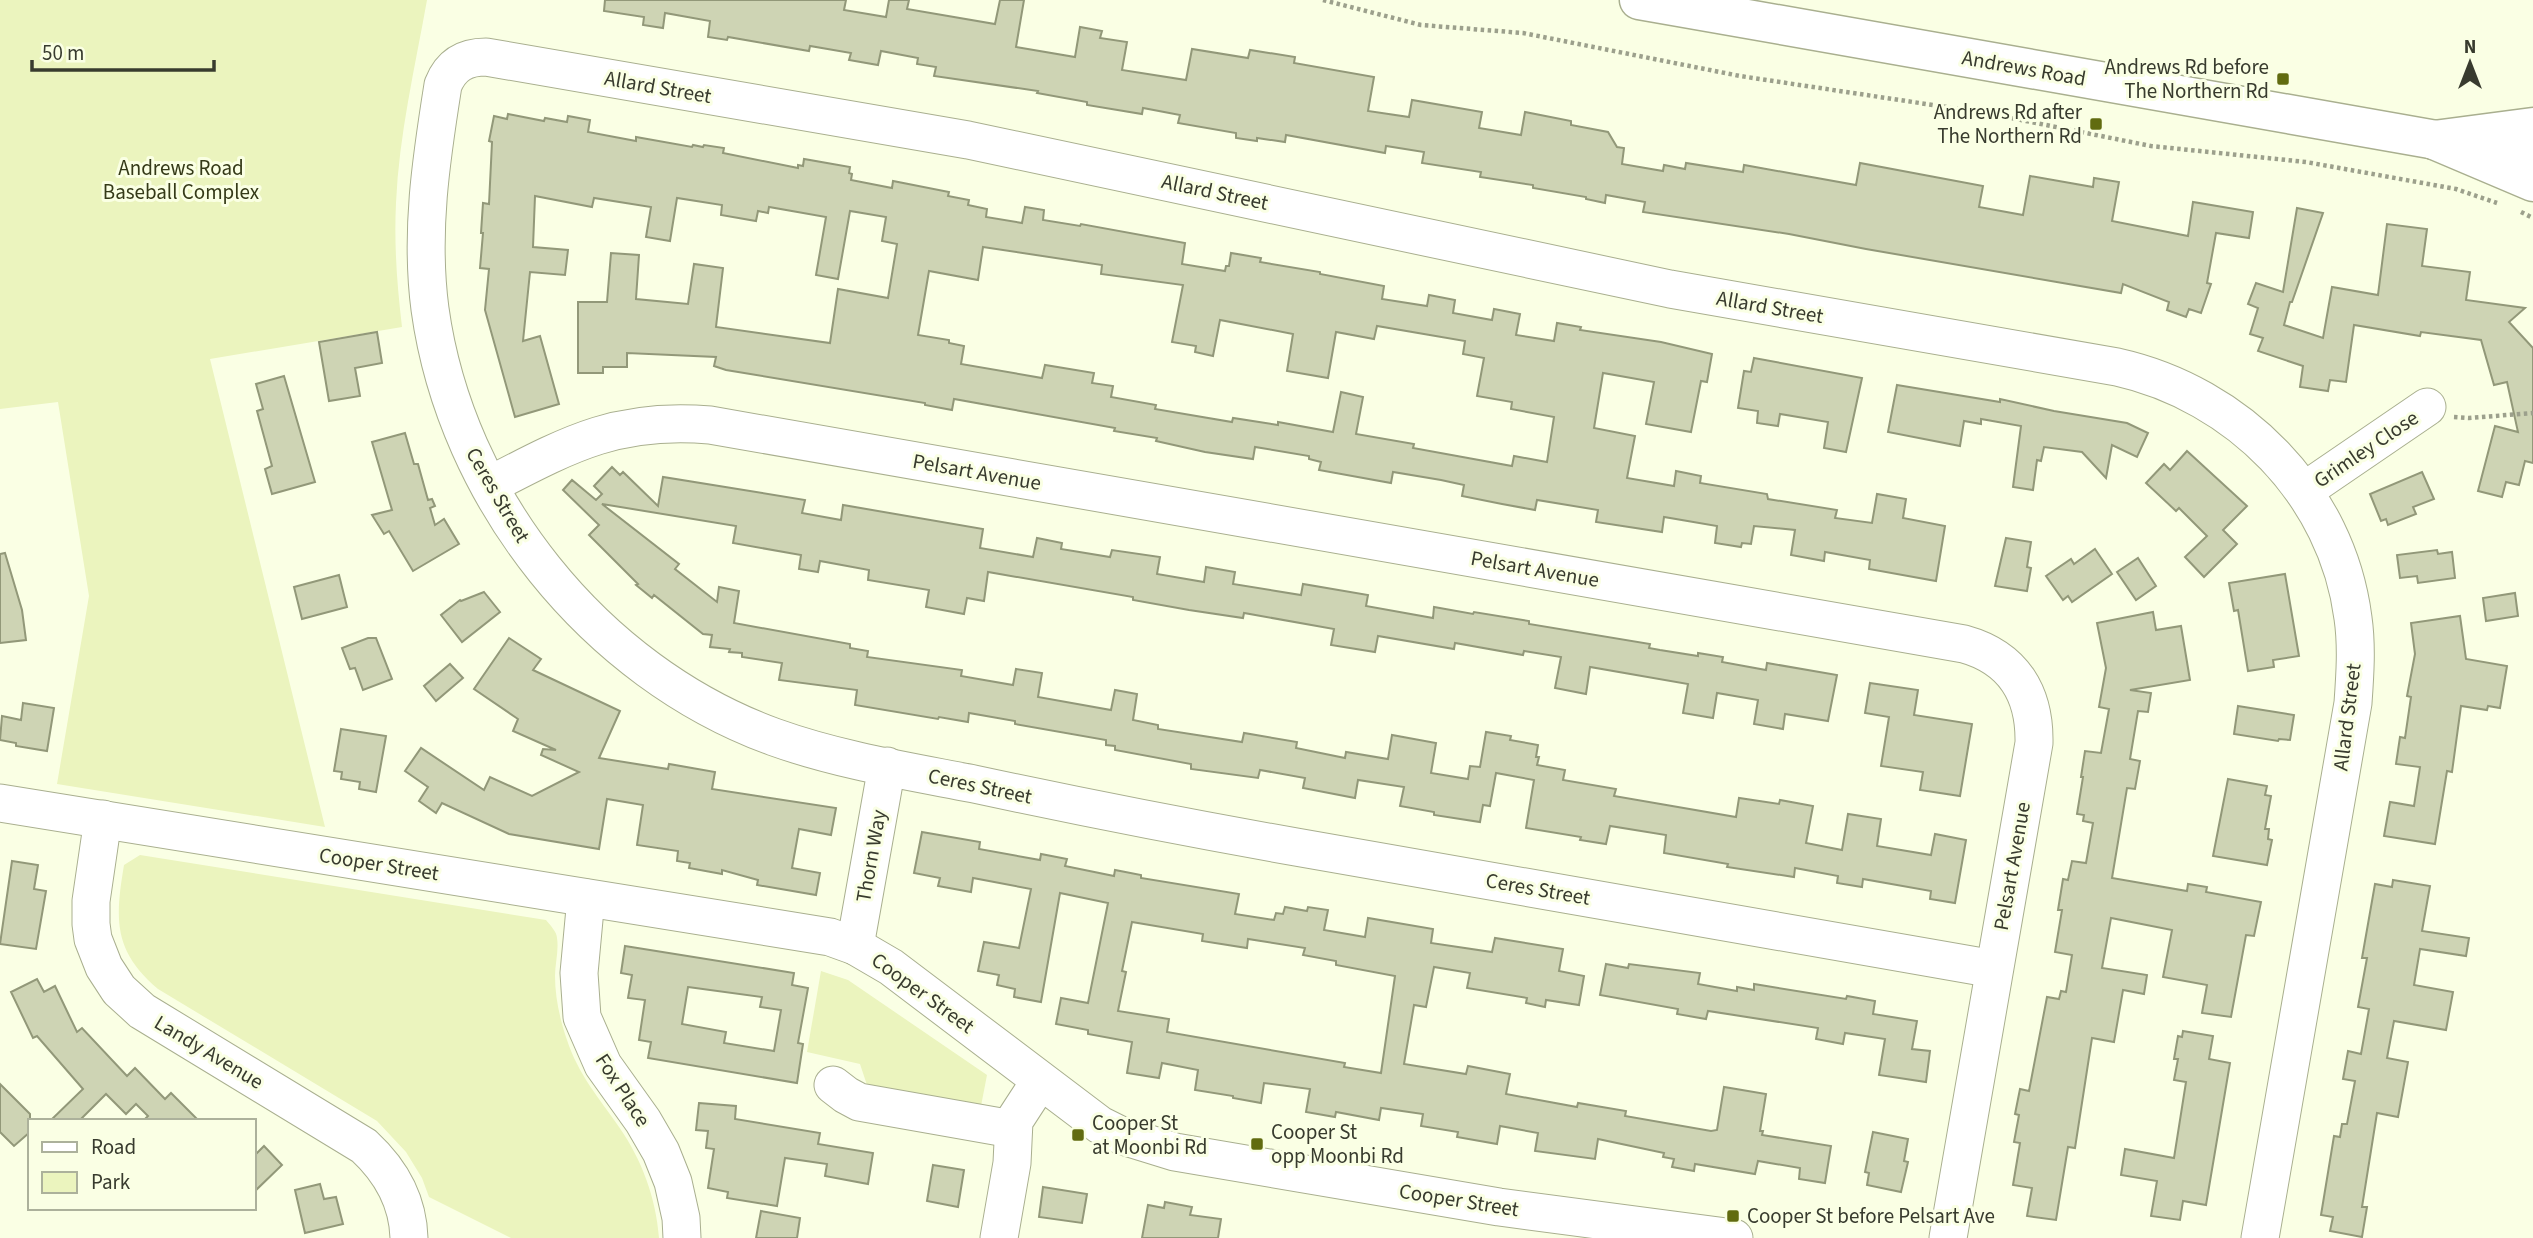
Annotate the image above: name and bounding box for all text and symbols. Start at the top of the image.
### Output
scale bar [32,28,214,72]
north arrow [2435,28,2505,98]
text: N [2464,34,2476,61]
text: 50 m [42,38,84,68]
street label: Andrews Road [1960,42,2088,94]
place label: Andrews Rd before The Northern Rd [2104,52,2269,106]
street label: Allard Street [602,63,714,111]
marker: Andrews Rd before The Northern Rd [2275,71,2291,87]
place label: Andrews Rd after The Northern Rd [1934,97,2083,151]
marker: Andrews Rd after The Northern Rd [2088,116,2104,132]
park label: Andrews Road Baseball Complex [103,153,260,207]
street label: Allard Street [1159,166,1271,218]
street label: Allard Street [1714,283,1826,331]
street label: Grimley Close [2308,403,2424,495]
street label: Ceres Street [459,442,537,548]
street label: Pelsart Avenue [910,446,1044,498]
street label: Pelsart Avenue [1468,543,1602,595]
street label: Allard Street [2326,661,2368,773]
street label: Ceres Street [925,760,1035,812]
street label: Pelsart Avenue [1986,799,2038,933]
street label: Thorn Way [848,807,894,905]
street label: Cooper Street [317,840,441,888]
street label: Ceres Street [1483,865,1593,913]
street label: Cooper Street [865,945,981,1041]
street label: Landy Avenue [149,1008,269,1096]
street label: Fox Place [588,1047,658,1133]
place label: Cooper St at Moonbi Rd [1092,1108,1208,1162]
place label: Cooper St opp Moonbi Rd [1271,1117,1404,1171]
legend [28,1119,256,1210]
marker: Cooper St at Moonbi Rd [1070,1127,1086,1143]
text: Road [91,1132,136,1162]
marker: Cooper St opp Moonbi Rd [1249,1136,1265,1152]
text: Park [91,1167,131,1197]
street label: Cooper Street [1397,1176,1521,1224]
place label: Cooper St before Pelsart Ave [1747,1201,1995,1231]
marker: Cooper St before Pelsart Ave [1725,1208,1741,1224]

